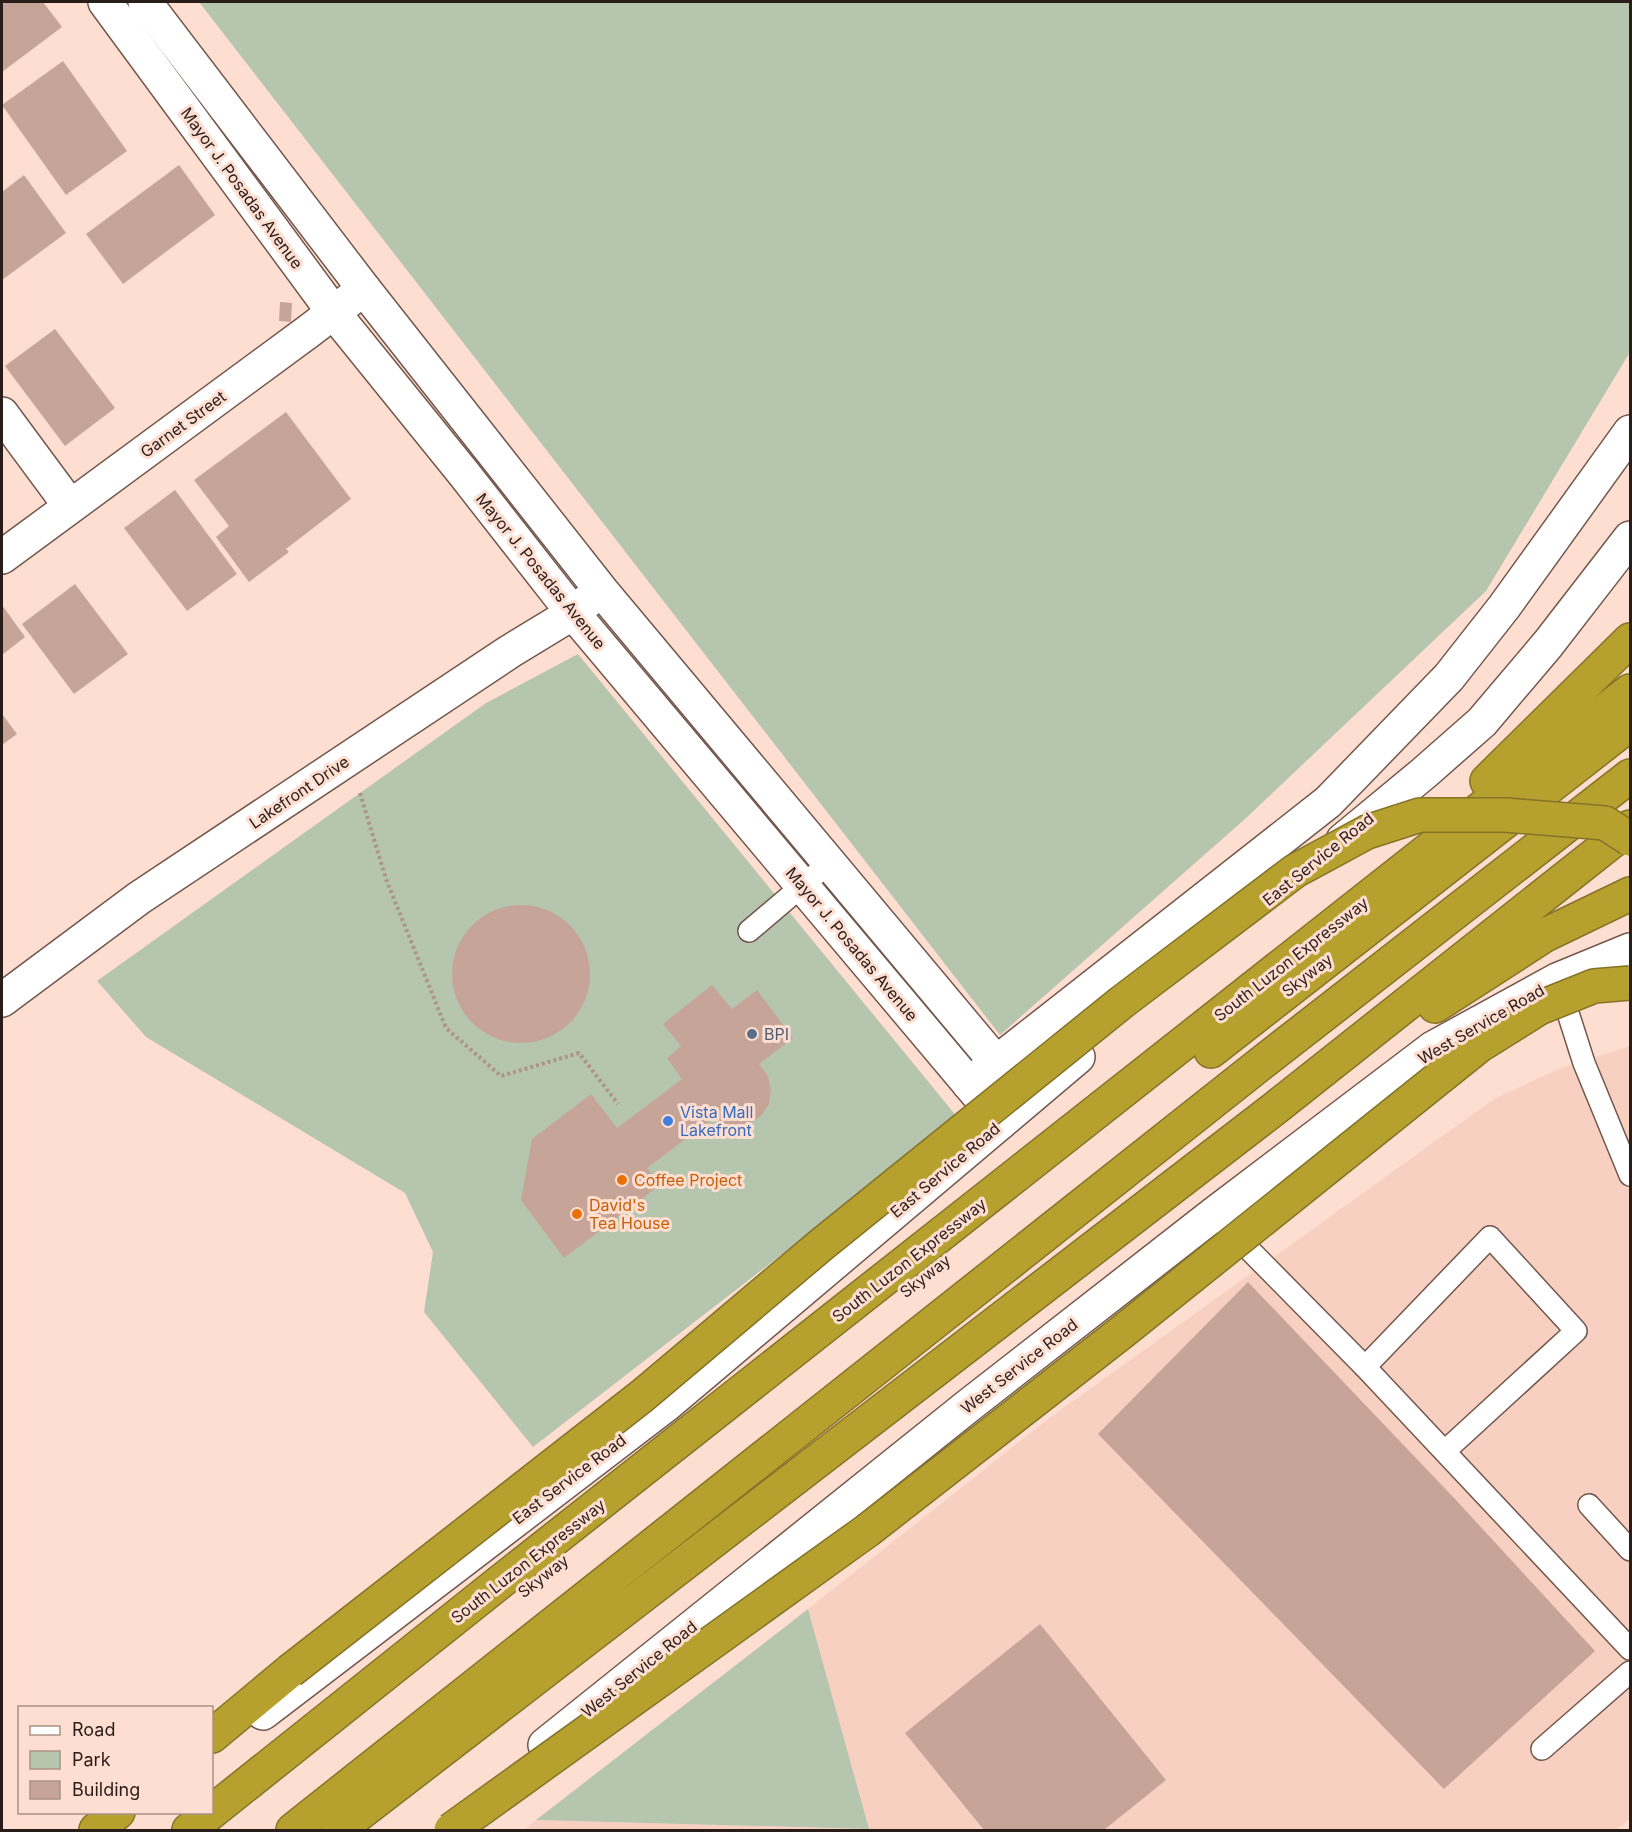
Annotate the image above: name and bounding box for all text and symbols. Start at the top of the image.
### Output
street label: Mayor J. Posadas Avenue [177,103,307,273]
street label: Garnet Street [136,386,230,462]
street label: Mayor J. Posadas Avenue [472,489,610,653]
street label: Lakefront Drive [245,751,353,833]
street label: East Service Road [1258,808,1378,910]
street label: Mayor J. Posadas Avenue [782,863,922,1025]
street label: South Luzon Expressway [1210,893,1372,1025]
street label: Skyway [1278,949,1336,1001]
street label: West Service Road [1414,980,1548,1068]
place label: BPI [764,1024,789,1044]
marker: BPI [745,1027,759,1041]
place label: Vista Mall Lakefront [680,1102,753,1140]
marker: Vista Mall Lakefront [661,1114,675,1128]
street label: East Service Road [886,1118,1004,1222]
place label: Coffee Project [634,1170,742,1190]
marker: Coffee Project [615,1173,629,1187]
street label: South Luzon Expressway [828,1194,990,1326]
place label: David's Tea House [589,1195,670,1233]
marker: David's Tea House [570,1207,584,1221]
street label: Skyway [896,1250,954,1302]
street label: West Service Road [957,1314,1081,1418]
street label: East Service Road [508,1430,630,1528]
street label: South Luzon Expressway [447,1495,609,1627]
street label: Skyway [514,1550,572,1602]
street label: West Service Road [577,1616,701,1722]
legend [18,1706,213,1814]
text: Road [72,1719,115,1740]
text: Park [72,1749,111,1770]
text: Building [72,1779,140,1800]

